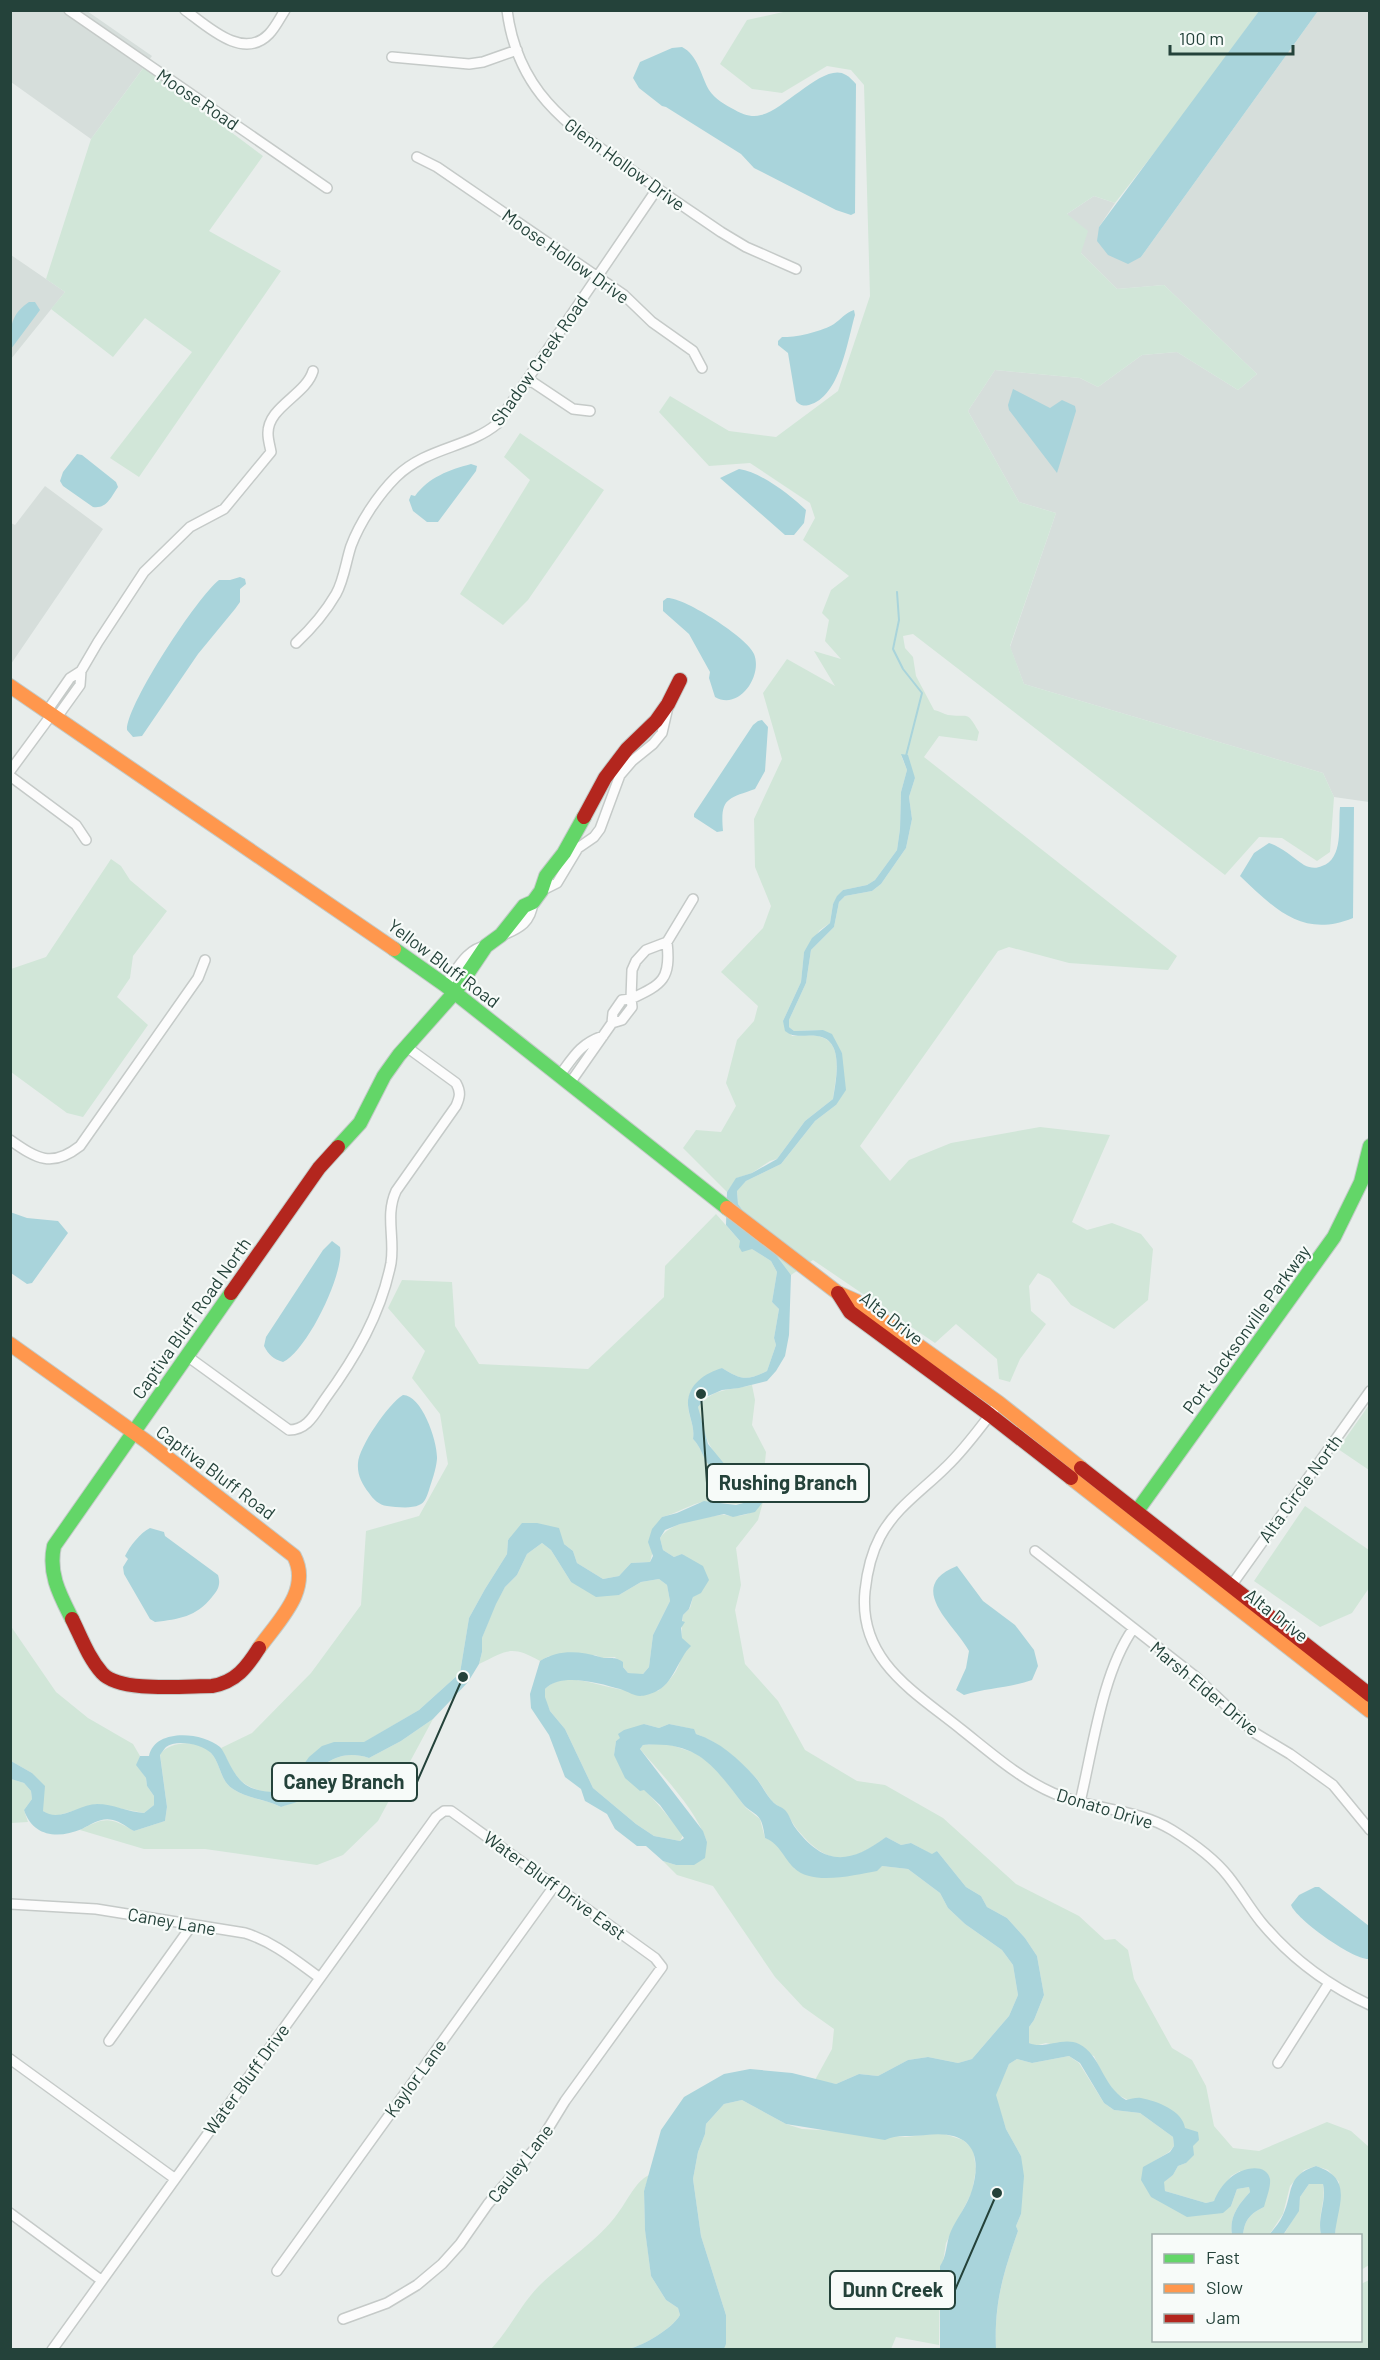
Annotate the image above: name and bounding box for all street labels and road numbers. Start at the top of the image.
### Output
street label: Moose Road [153,64,243,134]
street label: Glenn Hollow Drive [560,113,690,215]
street label: Moose Hollow Drive [498,204,634,308]
street label: Shadow Creek Road [486,291,592,429]
street label: Yellow Bluff Road [384,914,504,1012]
street label: Captiva Bluff Road North [127,1233,255,1403]
street label: Port Jacksonville Parkway [1177,1240,1315,1418]
street label: Alta Drive [856,1286,928,1350]
street label: Captiva Bluff Road [152,1420,280,1524]
street label: Alta Circle North [1253,1430,1347,1546]
street label: Alta Drive [1241,1583,1313,1647]
street label: Marsh Elder Drive [1146,1636,1264,1740]
street label: Donato Drive [1054,1783,1156,1833]
street label: Water Bluff Drive East [480,1826,630,1944]
street label: Caney Lane [126,1902,218,1940]
street label: Water Bluff Drive [198,2019,294,2139]
street label: Kaylor Lane [379,2035,451,2121]
street label: Cauley Lane [483,2119,557,2207]

